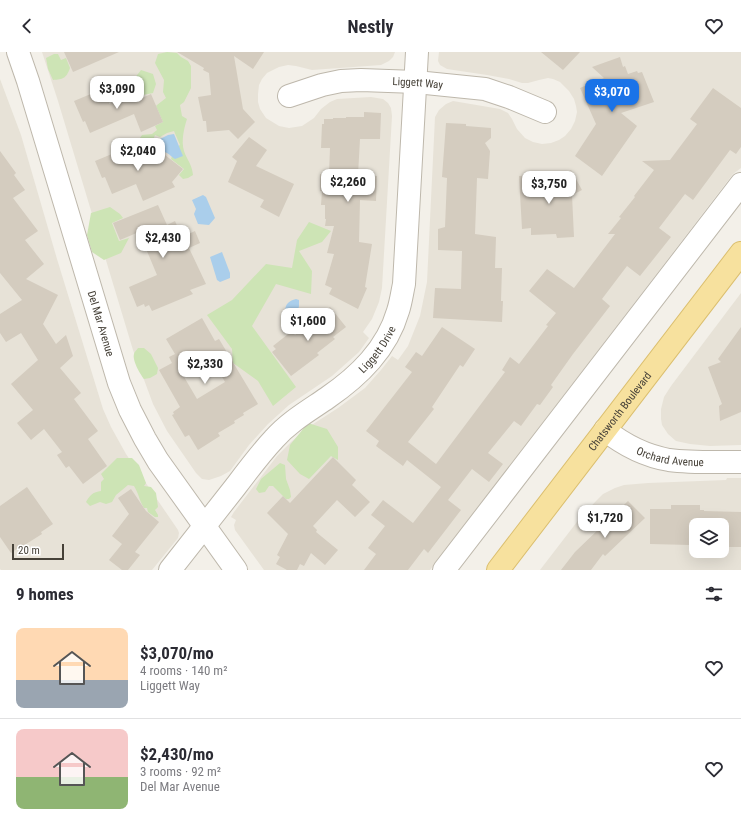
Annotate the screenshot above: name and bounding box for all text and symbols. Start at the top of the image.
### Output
icon: back [16,15,38,37]
icon: heart [703,15,725,37]
text: Nestly [348,16,393,37]
street label: Liggett Way [392,75,444,92]
pin: $3,090 [84,76,150,110]
pin: $3,070 [579,79,645,113]
text: $3,090 [99,81,135,96]
text: $3,070 [594,84,630,99]
pin: $2,040 [105,138,171,172]
text: $2,040 [120,143,156,158]
pin: $2,260 [315,169,381,203]
pin: $3,750 [516,171,582,205]
text: $2,260 [330,174,366,189]
text: $3,750 [531,176,567,191]
pin: $2,430 [130,225,196,259]
text: $2,430 [145,230,181,245]
street label: Del Mar Avenue [85,289,117,358]
pin: $1,600 [275,308,341,342]
text: $1,600 [290,313,326,328]
street label: Liggett Drive [356,324,399,376]
pin: $2,330 [172,351,238,385]
text: $2,330 [187,356,223,371]
street label: Chatsworth Boulevard [586,370,654,454]
street label: Orchard Avenue [634,444,704,469]
pin: $1,720 [572,505,638,539]
text: $1,720 [587,510,623,525]
map controls [689,518,729,558]
button: layers [689,518,729,558]
scale bar [12,542,64,561]
text: 20 m [18,544,40,557]
icon: filters [703,583,725,605]
text: 9 homes [16,584,74,604]
text: $3,070/mo [140,643,214,663]
icon: home [48,644,96,692]
icon: heart [703,657,725,679]
text: 4 rooms · 140 m² [140,663,227,678]
text: Liggett Way [140,678,200,693]
text: $2,430/mo [140,744,214,764]
icon: home [48,745,96,793]
icon: heart [703,758,725,780]
text: 3 rooms · 92 m² [140,764,221,779]
text: Del Mar Avenue [140,779,220,794]

